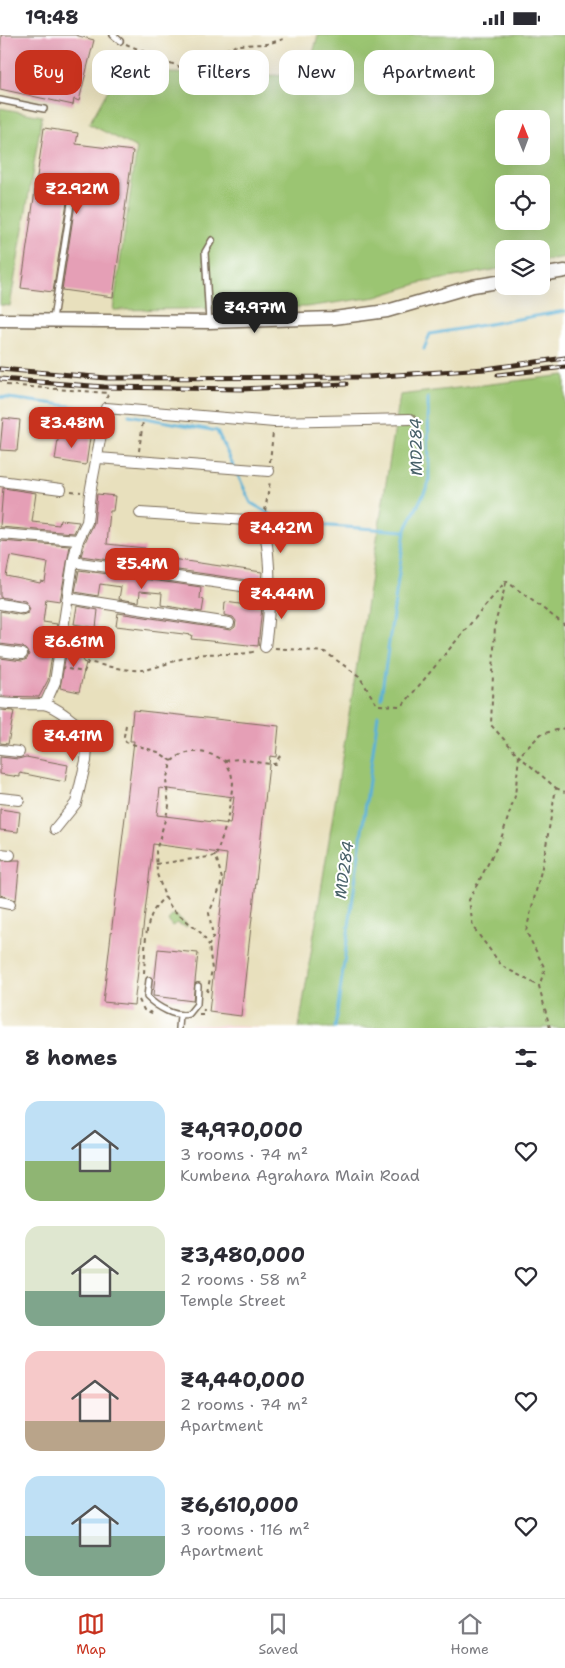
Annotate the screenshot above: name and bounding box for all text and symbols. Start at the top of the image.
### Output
text: 19:48 [25,5,79,30]
chip: Buy [15,50,82,95]
chip: Rent [92,50,169,95]
chip: Filters [179,50,269,95]
chip: New [279,50,354,95]
chip: Apartment [364,50,494,95]
north arrow [495,110,550,165]
map controls [495,110,550,295]
pin: ₹2.92M [36,173,118,215]
button: locate [495,175,550,230]
text: ₹2.92M [45,178,109,199]
button: layers [495,240,550,295]
pin: ₹4.97M [214,291,296,334]
text: ₹4.97M [224,297,286,318]
pin: ₹3.48M [31,407,113,449]
text: ₹3.48M [40,412,104,433]
water label: MD284 [405,418,427,476]
pin: ₹4.42M [240,511,322,554]
text: ₹4.42M [249,517,313,538]
pin: ₹5.4M [107,547,177,590]
text: ₹5.4M [116,553,168,574]
pin: ₹4.44M [241,577,323,620]
text: ₹4.44M [250,583,314,604]
pin: ₹6.61M [33,625,115,668]
text: ₹6.61M [44,631,104,652]
pin: ₹4.41M [32,719,114,762]
text: ₹4.41M [43,725,103,746]
water label: MD284 [330,840,358,900]
text: 8 homes [25,1044,117,1072]
icon: filters [512,1044,540,1072]
text: ₹4,970,000 [180,1116,303,1144]
icon: home [65,1121,125,1181]
icon: heart [512,1137,540,1165]
text: 3 rooms · 74 m² [180,1144,308,1165]
text: Kumbena Agrahara Main Road [180,1165,420,1186]
text: ₹3,480,000 [180,1241,305,1269]
icon: home [65,1246,125,1306]
icon: heart [512,1262,540,1290]
text: 2 rooms · 58 m² [180,1269,307,1290]
text: Temple Street [180,1290,286,1311]
text: ₹4,440,000 [180,1366,305,1394]
icon: home [65,1371,125,1431]
icon: heart [512,1387,540,1415]
text: 2 rooms · 74 m² [180,1394,308,1415]
text: Apartment [180,1415,263,1436]
text: ₹6,610,000 [180,1491,299,1519]
icon: home [65,1496,125,1556]
icon: heart [512,1512,540,1540]
text: 3 rooms · 116 m² [180,1519,310,1540]
text: Apartment [180,1540,263,1561]
tab: Map [76,1610,106,1658]
tab: Saved [258,1610,298,1658]
tab: Home [450,1610,489,1658]

